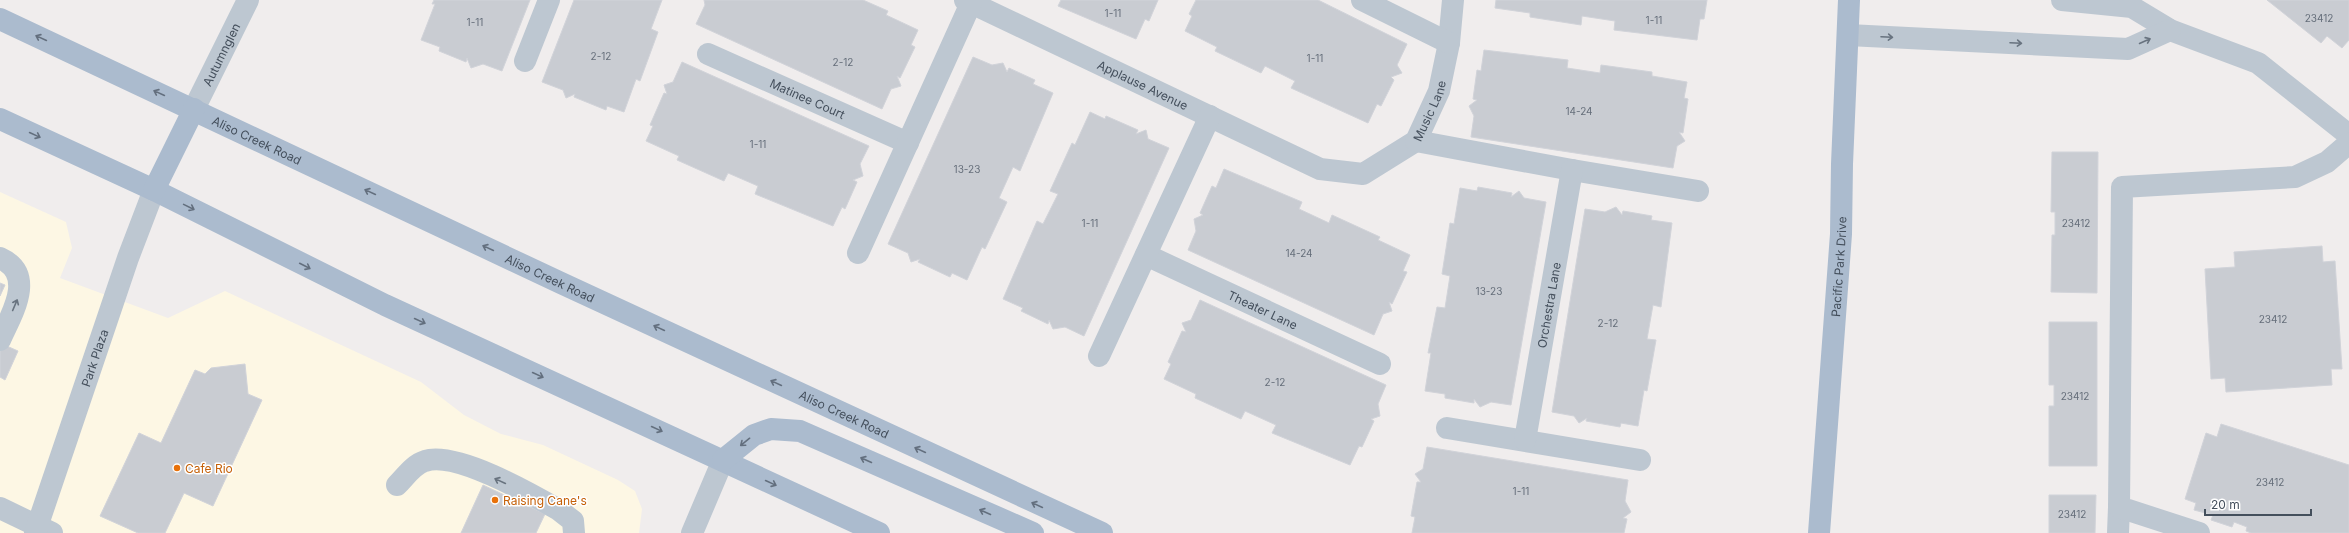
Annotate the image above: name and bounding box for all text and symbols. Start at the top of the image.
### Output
house number: 1-11 [1105,7,1121,19]
house number: 23412 [2305,12,2333,24]
house number: 1-11 [1646,14,1662,26]
house number: 1-11 [467,16,483,28]
street label: Autumnglen [199,20,243,88]
one-way arrow [1880,33,1893,41]
one-way arrow [35,34,47,41]
one-way arrow [2138,37,2150,44]
one-way arrow [2009,39,2022,47]
house number: 2-12 [591,50,611,62]
house number: 1-11 [1307,52,1323,64]
house number: 2-12 [833,56,853,68]
street label: Applause Avenue [1095,57,1191,113]
street label: Matinee Court [768,75,848,122]
street label: Music Lane [1409,79,1449,144]
one-way arrow [153,89,165,96]
house number: 14-24 [1565,105,1593,117]
street label: Aliso Creek Road [210,112,304,167]
one-way arrow [29,132,41,140]
house number: 1-11 [750,138,766,150]
house number: 13-23 [954,163,980,175]
one-way arrow [365,188,377,195]
one-way arrow [183,204,195,212]
street label: Pacific Park Drive [1827,216,1849,317]
house number: 1-11 [1082,217,1098,229]
house number: 23412 [2062,217,2090,229]
one-way arrow [482,244,494,251]
house number: 14-24 [1285,247,1313,259]
street label: Aliso Creek Road [503,250,597,305]
street label: Orchestra Lane [1534,261,1563,349]
one-way arrow [299,262,311,270]
house number: 13-23 [1476,285,1502,297]
street label: Theater Lane [1226,287,1300,332]
one-way arrow [12,299,20,311]
house number: 23412 [2259,313,2287,325]
house number: 2-12 [1598,317,1618,329]
one-way arrow [414,318,426,326]
one-way arrow [653,324,665,331]
street label: Park Plaza [78,327,111,388]
one-way arrow [532,372,544,380]
house number: 2-12 [1265,376,1285,388]
one-way arrow [771,379,783,386]
street label: Aliso Creek Road [797,387,891,441]
house number: 23412 [2061,390,2089,402]
one-way arrow [650,426,662,434]
one-way arrow [740,438,751,447]
one-way arrow [914,446,926,453]
one-way arrow [860,455,872,463]
place label: Cafe Rio [185,461,233,476]
marker: Cafe Rio [172,463,182,473]
house number: 23412 [2256,476,2284,488]
one-way arrow [495,477,507,484]
one-way arrow [765,479,777,487]
house number: 1-11 [1513,485,1529,497]
scale bar [2205,491,2311,517]
place label: Raising Cane's [503,493,587,508]
marker: Raising Cane's [490,495,500,505]
text: 20 m [2211,497,2240,512]
one-way arrow [1032,501,1044,508]
one-way arrow [979,508,991,515]
house number: 23412 [2058,508,2086,520]

